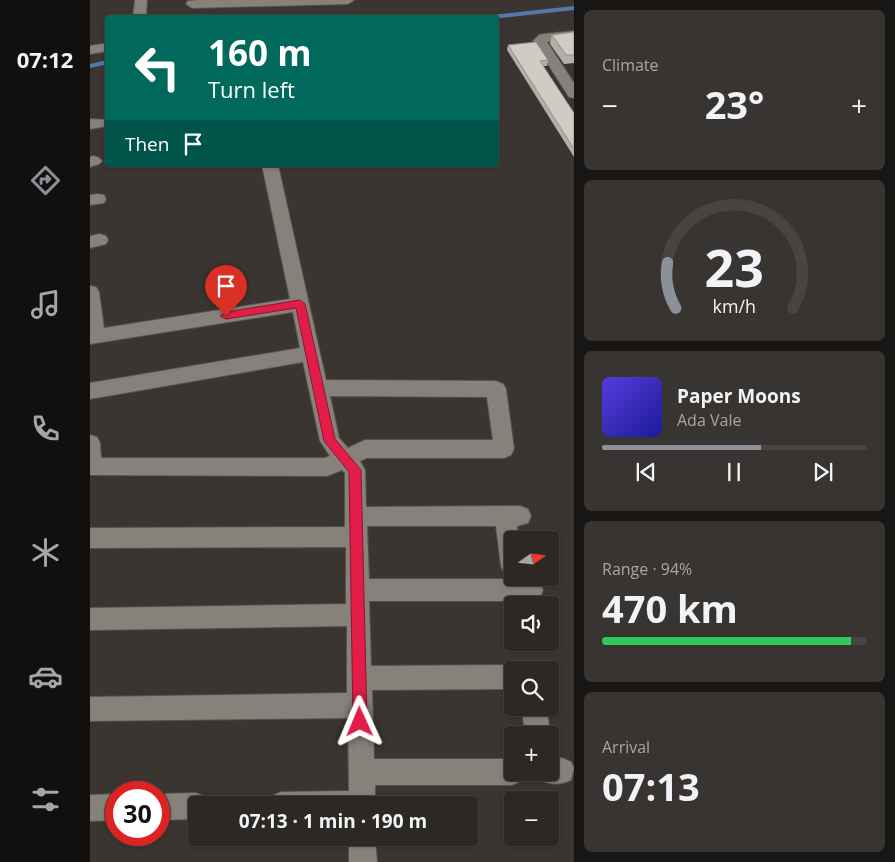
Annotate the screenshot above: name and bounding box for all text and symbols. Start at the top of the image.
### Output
text: 160 m [208,29,312,76]
icon: left [125,35,190,100]
text: 07:12 [17,44,73,74]
text: Climate [602,54,659,76]
text: Turn left [208,74,295,104]
text: 23° [705,78,764,130]
text: − [602,86,618,124]
text: + [851,86,867,124]
icon: arrive [179,130,207,158]
text: Then [125,131,169,157]
icon: directions [28,163,63,198]
text: 23 [705,231,764,302]
pin [205,265,247,316]
icon: arrive [212,272,240,300]
icon: music [28,287,63,322]
text: km/h [713,294,756,318]
text: Paper Moons [677,383,801,409]
text: Ada Vale [677,409,741,431]
icon: phone [28,411,63,446]
icon: previous [632,458,660,486]
icon: pause [720,458,748,486]
icon: next [809,458,837,486]
north arrow [504,531,559,586]
map controls [504,531,559,846]
icon: climate [28,535,63,570]
text: Range · 94% [602,558,692,580]
text: 470 km [602,582,738,634]
button: sound [504,596,559,651]
icon: car [28,659,63,694]
button: search [504,661,559,716]
position arrow [333,695,385,747]
button: + [504,726,559,781]
text: Arrival [602,736,650,758]
text: 07:13 [602,760,700,812]
speed limit sign: 30 [105,781,170,846]
icon: filters [28,782,63,817]
button: − [504,791,559,846]
text: 07:13 · 1 min · 190 m [239,808,427,834]

